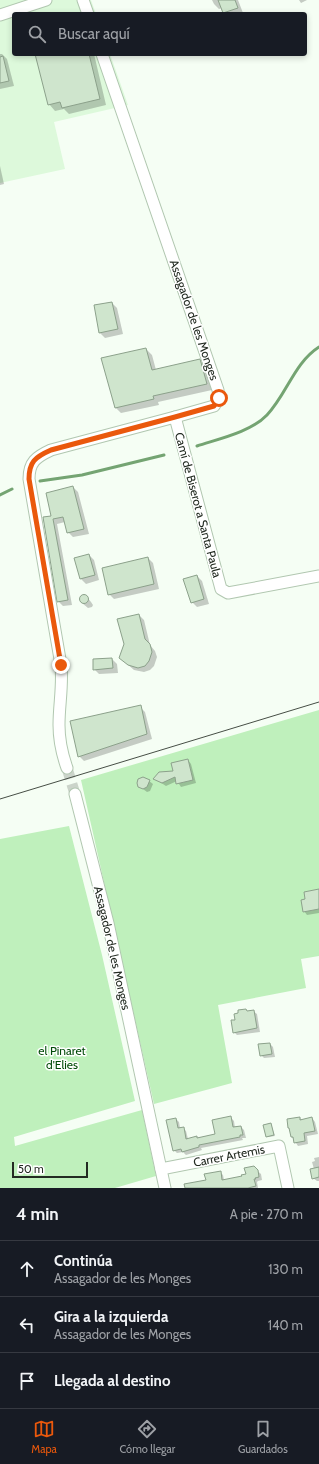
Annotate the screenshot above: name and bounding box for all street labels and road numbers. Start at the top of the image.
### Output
street label: Assagador de les Monges [167,258,222,382]
street label: Camí de Biserot a Santa Paula [172,431,225,579]
street label: Assagador de les Monges [91,884,134,1011]
street label: Carrer Artemis [192,1141,266,1170]

